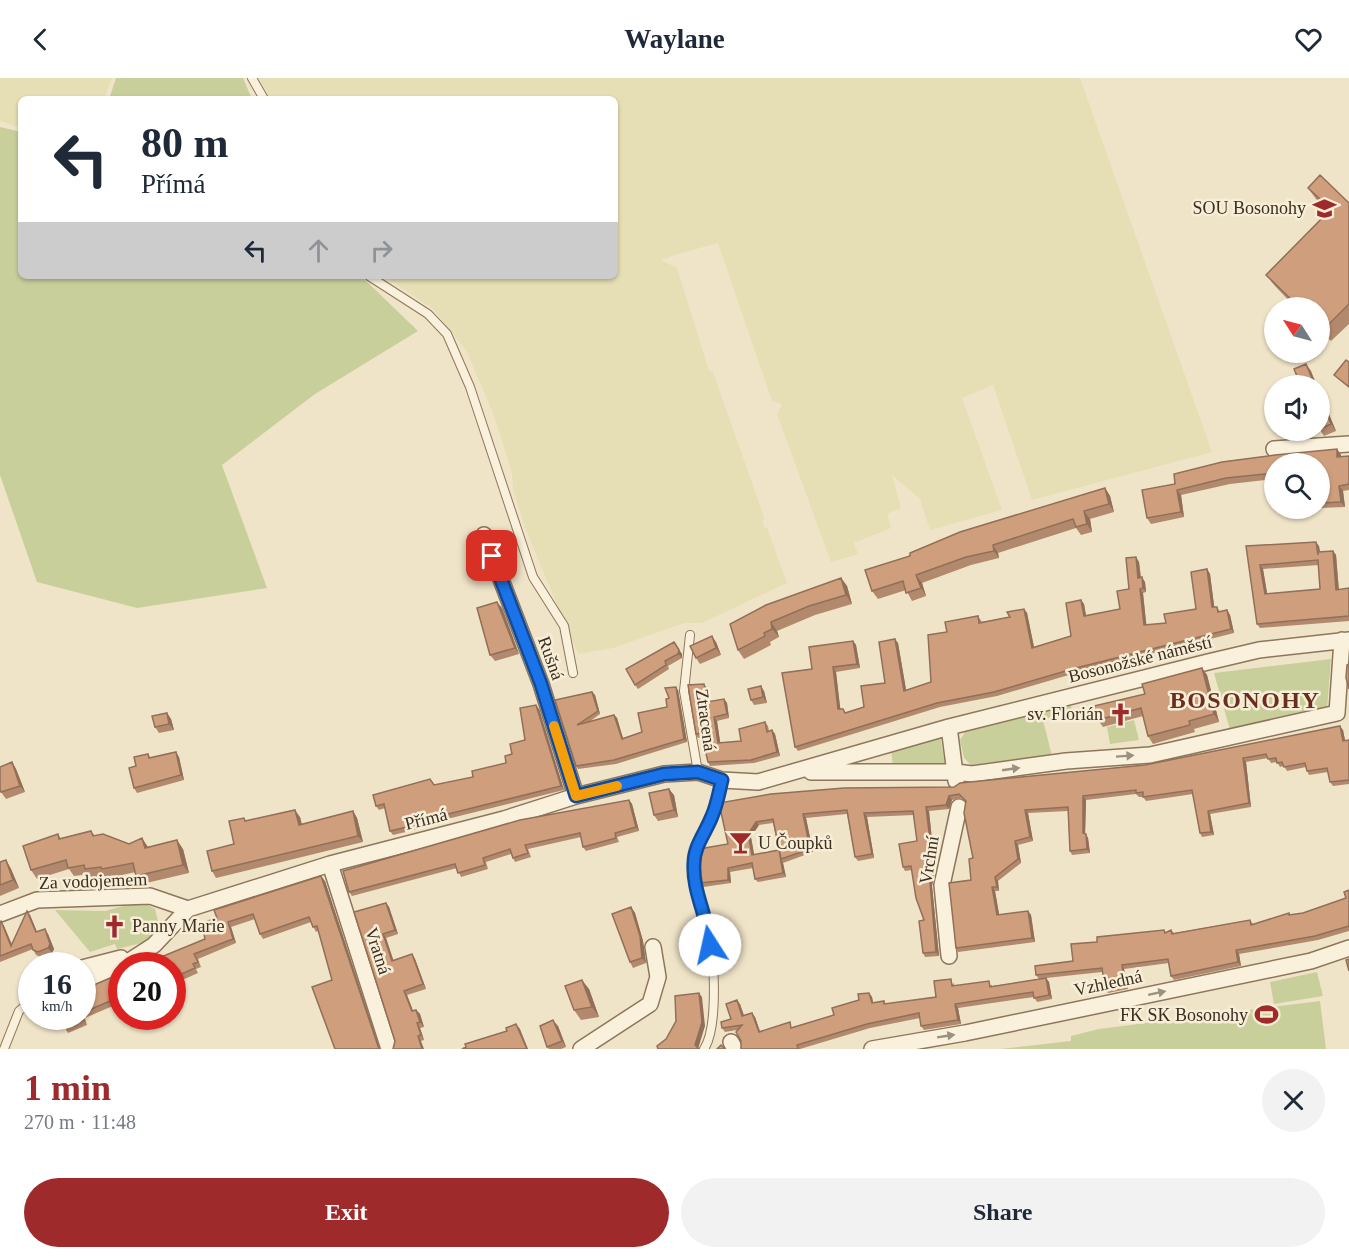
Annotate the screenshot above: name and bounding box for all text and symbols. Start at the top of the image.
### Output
icon: back [24,23,57,56]
icon: heart [1292,23,1325,56]
text: Waylane [624,24,725,54]
icon: left [42,120,120,198]
text: 80 m [141,120,229,166]
text: Přímá [141,169,206,199]
school or university icon: SOU Bosonohy [1311,195,1337,221]
place label: SOU Bosonohy [1192,198,1306,218]
icon: left [239,234,272,267]
icon: ahead [302,234,335,267]
icon: right [365,234,398,267]
north arrow [1264,297,1330,363]
map controls [1264,297,1330,519]
button: sound [1264,375,1330,441]
button: search [1264,453,1330,519]
pin [466,530,517,581]
icon: arrive [475,539,508,572]
street label: Bosonožské náměstí [1066,631,1214,687]
street label: Rušná [534,633,568,683]
street label: Ztracená [692,687,720,753]
district label: BOSONOHY [1170,687,1320,713]
church icon: sv. Florián [1108,701,1134,727]
place label: sv. Florián [1027,704,1103,724]
one-way arrow [1115,752,1134,761]
one-way arrow [1002,764,1021,773]
street label: Přímá [403,804,449,834]
bar icon: U Čoupků [727,830,753,856]
place label: U Čoupků [758,832,833,853]
street label: Vrchní [915,834,943,886]
street label: Za vodojemem [38,869,148,893]
church icon: Panny Marie [101,913,127,939]
position arrow [678,913,742,977]
place label: Panny Marie [132,916,224,936]
street label: Vratná [361,925,395,977]
speed limit sign: 20 [108,952,186,1030]
street label: Vzhledná [1072,966,1144,1000]
text: 16 [42,967,72,1000]
one-way arrow [1148,988,1167,997]
text: km/h [42,998,72,1014]
sports icon: FK SK Bosonohy [1253,1002,1279,1028]
place label: FK SK Bosonohy [1120,1005,1248,1025]
one-way arrow [936,1032,955,1041]
text: 1 min [24,1068,111,1108]
button: close [1262,1069,1325,1132]
text: 270 m · 11:48 [24,1111,136,1133]
button: Exit [24,1178,669,1247]
button: Share [681,1178,1325,1247]

